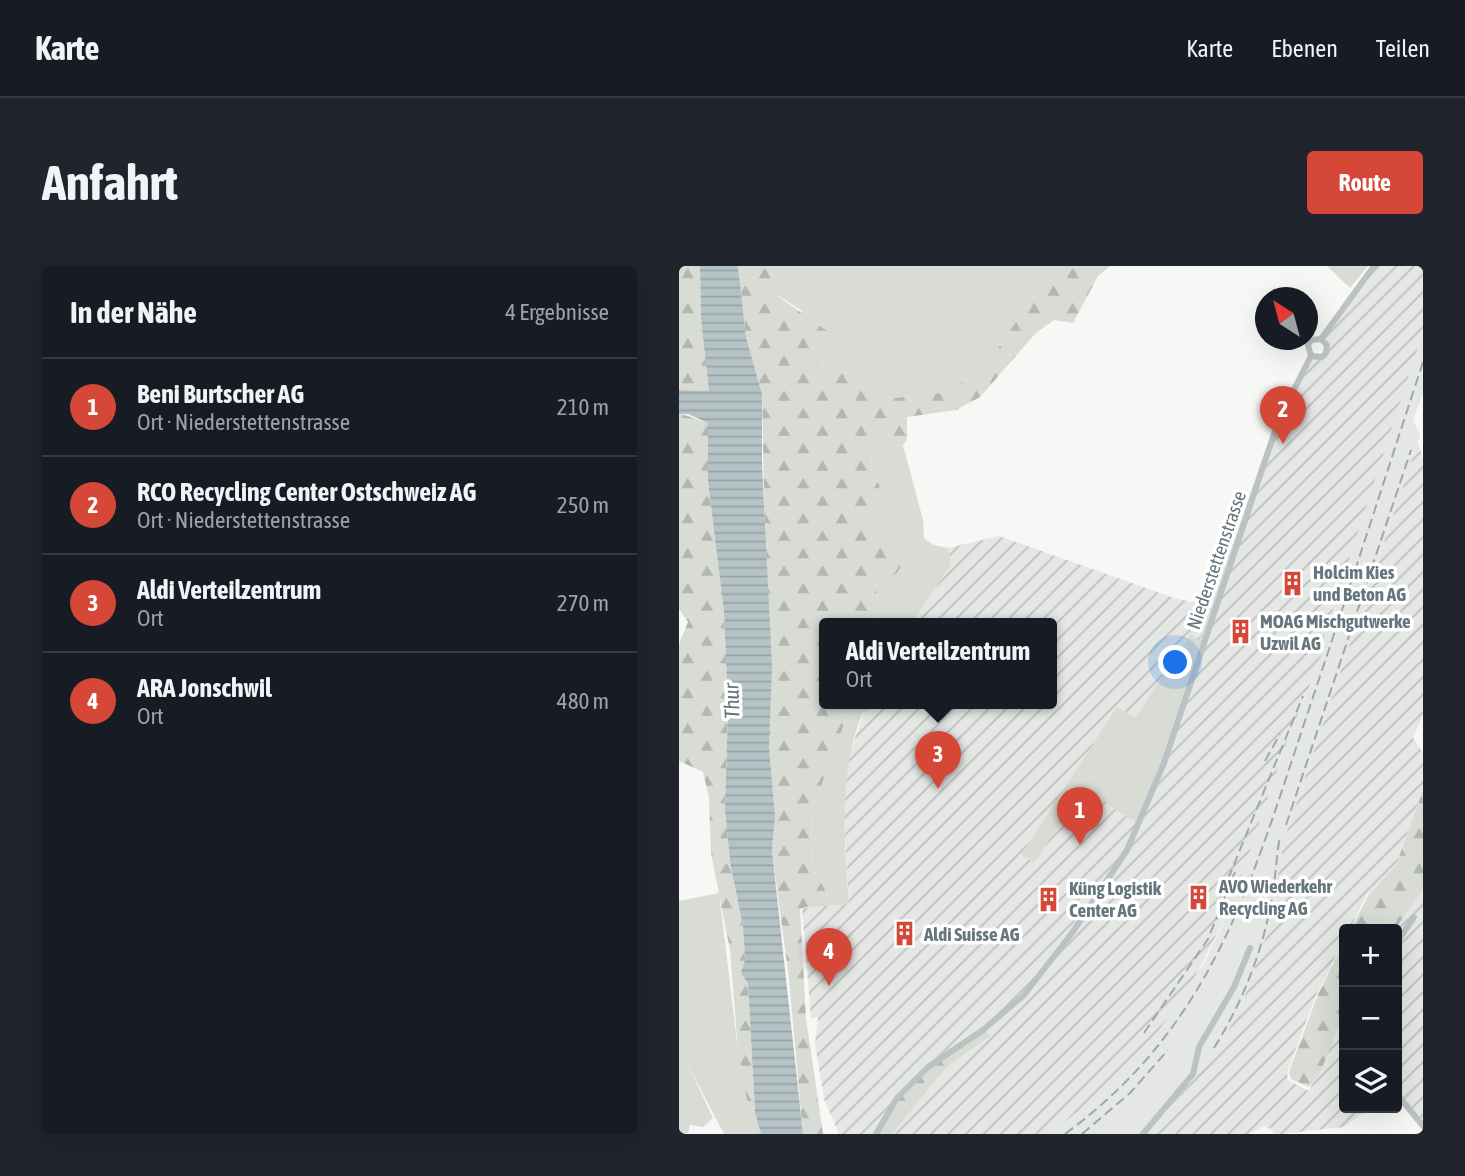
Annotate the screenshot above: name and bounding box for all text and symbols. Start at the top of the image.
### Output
text: Karte [35,29,99,67]
text: Karte [1186,35,1233,62]
text: Ebenen [1271,35,1338,62]
text: Teilen [1376,35,1430,62]
button: Route [1307,151,1423,214]
text: Anfahrt [42,154,178,210]
north arrow [1255,287,1318,350]
text: In der Nähe [70,295,197,329]
text: 4 Ergebnisse [505,299,609,325]
text: Beni Burtscher AG [137,379,304,409]
pin: 2 [1260,386,1306,444]
text: 1 [88,394,98,420]
text: 210 m [557,394,609,420]
text: Ort · Niederstettenstrasse [137,409,350,435]
text: RCO Recycling Center Ostschweiz AG [137,477,476,507]
street label: Niederstettenstrasse [1182,488,1250,632]
text: 2 [88,492,98,518]
text: 250 m [557,492,609,518]
text: Ort · Niederstettenstrasse [137,507,350,533]
place label: Holcim Kies und Beton AG [1313,561,1406,605]
building icon: Holcim Kies und Beton AG [1279,569,1307,597]
text: Aldi Verteilzentrum [137,575,321,605]
text: 3 [88,590,98,616]
text: 270 m [557,590,609,616]
text: Ort [137,605,164,631]
place label: MOAG Mischgutwerke Uzwil AG [1260,610,1411,654]
popup [819,618,1057,709]
building icon: MOAG Mischgutwerke Uzwil AG [1226,618,1254,646]
text: Aldi Verteilzentrum [846,636,1030,666]
your location [1158,645,1192,679]
text: Ort [846,666,872,692]
text: ARA Jonschwil [137,673,272,703]
water label: Thur [718,682,744,719]
text: 4 [88,688,98,714]
text: 480 m [557,688,609,714]
text: Ort [137,703,164,729]
pin: 3 [915,731,961,789]
pin: 1 [1057,787,1103,845]
place label: AVO Wiederkehr Recycling AG [1218,875,1332,919]
place label: Küng Logistik Center AG [1069,877,1162,921]
building icon: AVO Wiederkehr Recycling AG [1185,883,1213,911]
building icon: Küng Logistik Center AG [1035,885,1063,913]
building icon: Aldi Suisse AG [890,920,918,948]
place label: Aldi Suisse AG [923,923,1020,945]
map controls [1339,924,1402,1113]
button: + [1339,924,1402,987]
pin: 4 [806,928,852,986]
button: − [1339,987,1402,1050]
button: layers [1339,1050,1402,1113]

